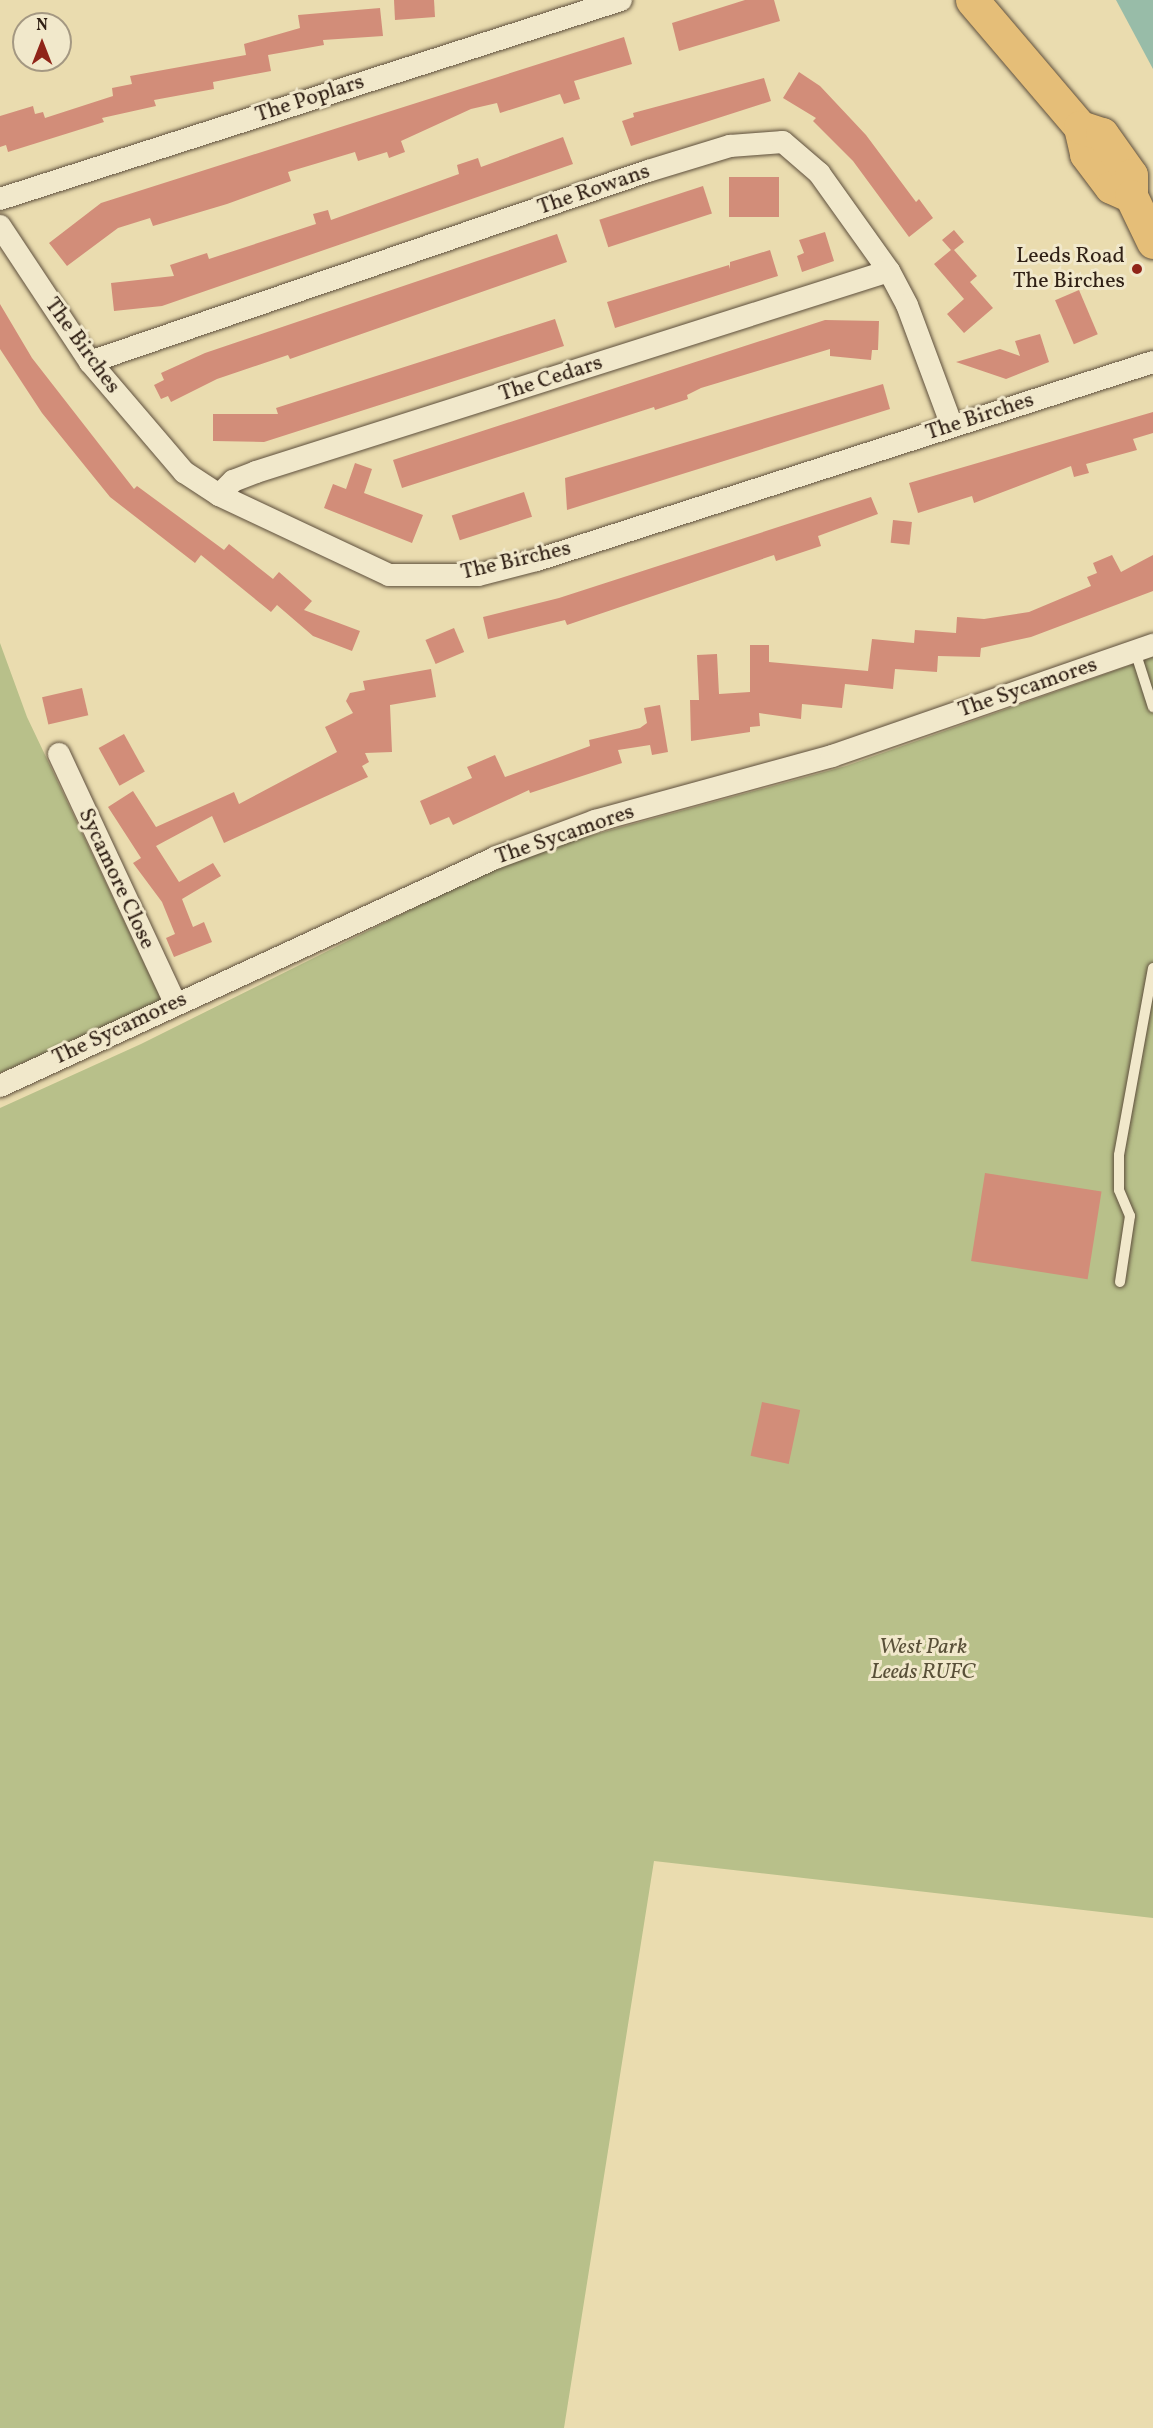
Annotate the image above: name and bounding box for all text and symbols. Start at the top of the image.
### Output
north arrow [12,12,72,72]
text: N [36,15,48,37]
street label: The Poplars [252,69,368,129]
street label: The Rowans [534,158,654,222]
place label: Leeds Road The Birches [1013,243,1125,294]
marker: Leeds Road The Birches [1130,262,1144,276]
street label: The Birches [38,293,126,399]
street label: The Cedars [496,350,606,408]
street label: The Birches [923,387,1037,447]
street label: The Birches [458,536,574,586]
street label: The Sycamores [955,652,1101,724]
street label: The Sycamores [492,799,638,871]
street label: Sycamore Close [72,804,160,954]
street label: The Sycamores [49,986,191,1072]
park label: West Park Leeds RUFC [871,1634,975,1686]

